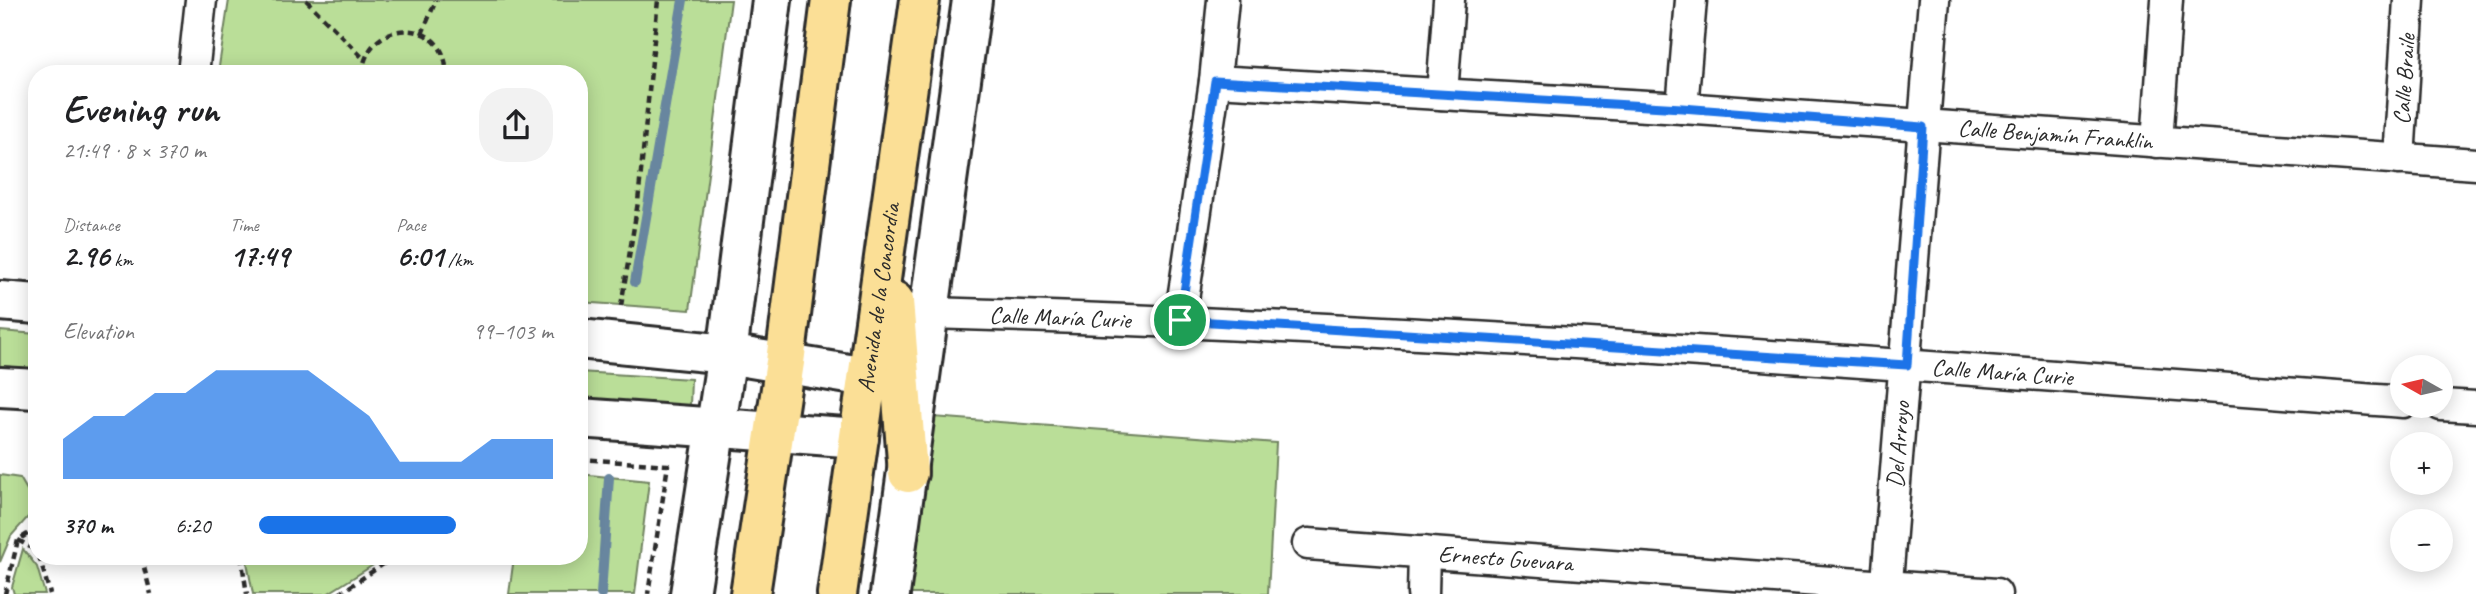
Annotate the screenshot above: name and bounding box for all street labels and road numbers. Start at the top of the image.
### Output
street label: Calle Braile [2386,31,2422,125]
street label: Calle Benjamín Franklin [1957,113,2155,156]
street label: Avenida de la Concordia [850,199,907,394]
street label: Calle María Curie [989,300,1133,335]
street label: Calle María Curie [1931,352,2076,392]
street label: Del Arroyo [1880,399,1917,489]
street label: Ernesto Guevara [1437,539,1576,578]

